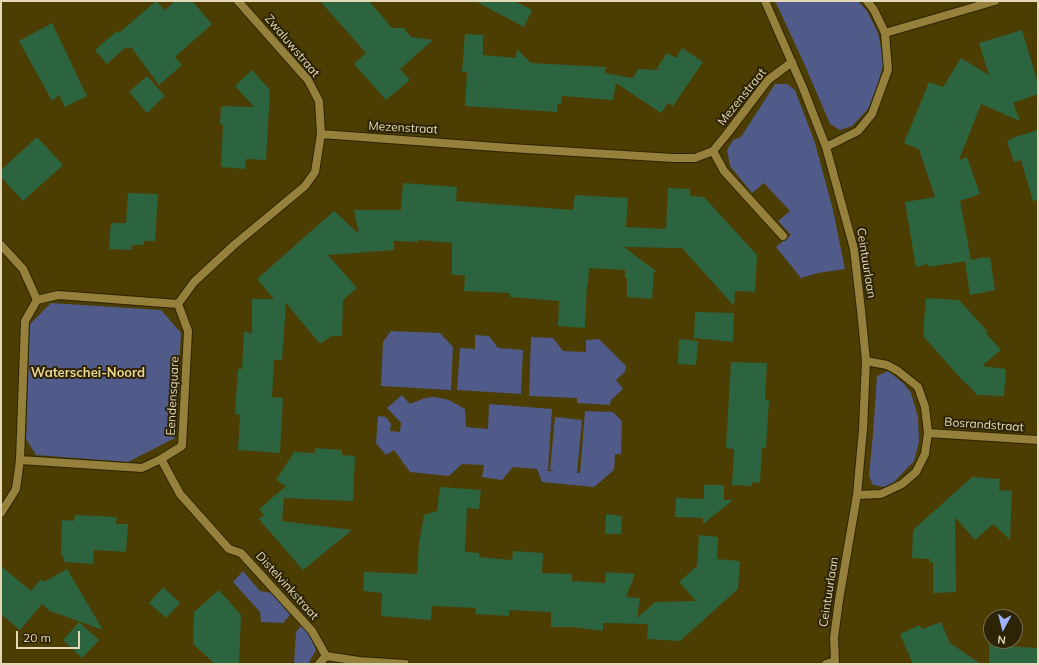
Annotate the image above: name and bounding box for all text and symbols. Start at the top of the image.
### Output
street label: Zwaluwstraat [262,12,322,80]
street label: Mezenstraat [715,65,769,129]
street label: Mezenstraat [368,119,438,137]
street label: Ceintuurlaan [853,227,879,299]
street label: Eendensquare [164,356,182,436]
district label: Waterschei-Noord [31,365,145,381]
street label: Bosrandstraat [944,415,1024,435]
street label: Distelvinkstraat [253,549,321,623]
street label: Ceintuurlaan [816,556,842,628]
north arrow [983,609,1023,649]
scale bar [18,623,82,649]
text: 20 m [23,630,51,645]
text: N [997,632,1007,647]

